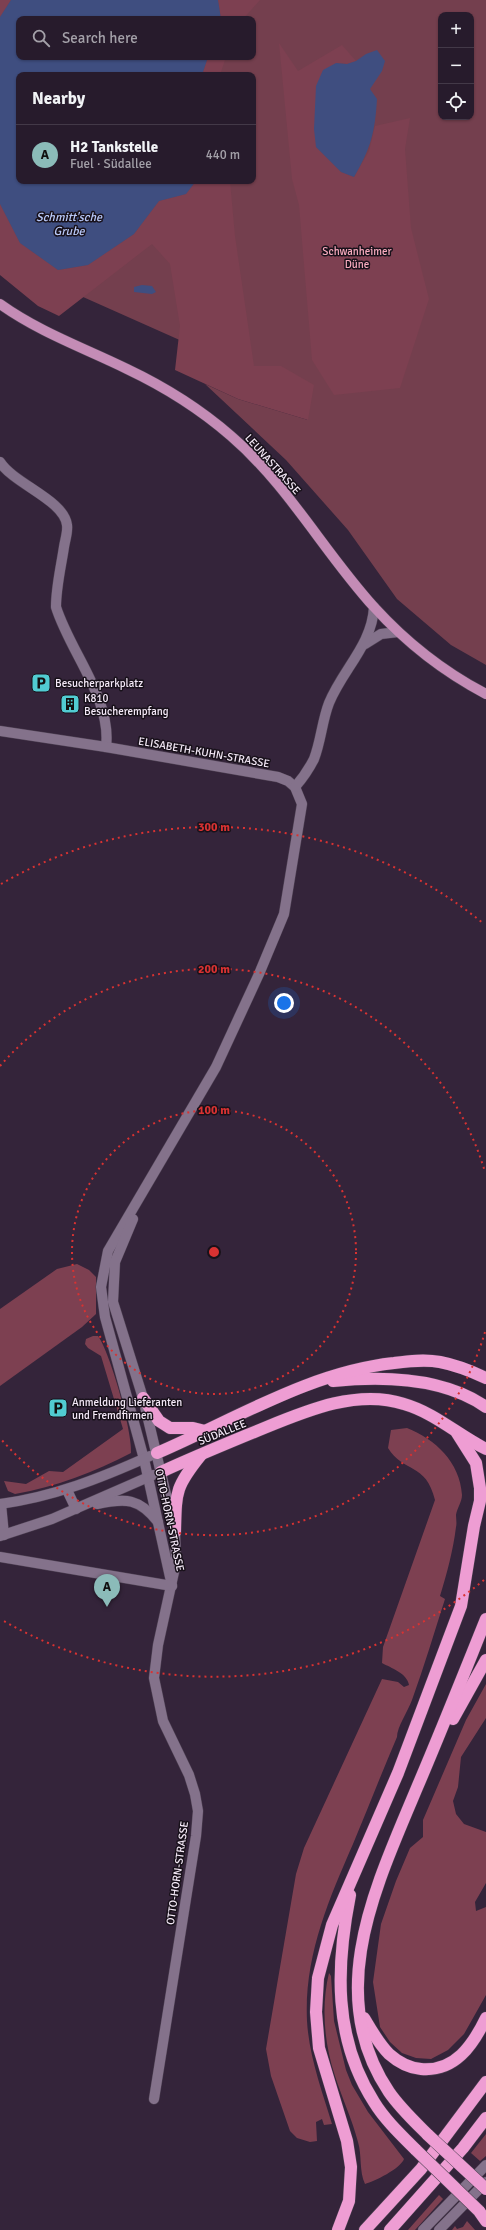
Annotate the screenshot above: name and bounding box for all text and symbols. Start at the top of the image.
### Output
map controls [438,12,474,120]
button: + [438,12,474,48]
search box [16,16,256,60]
icon: search [30,27,52,49]
text: Search here [62,29,138,47]
button: − [438,48,474,84]
button: locate [438,84,474,120]
text: Nearby [32,88,85,109]
text: H2 Tankstelle [70,138,158,156]
text: A [41,147,49,163]
text: 440 m [206,147,240,163]
text: Fuel · Südallee [70,156,152,172]
water label: Schmitt'sche Grube [36,210,103,239]
park label: Schwanheimer Düne [322,245,392,271]
street label: LEUNASTRASSE [242,432,303,497]
parking icon: Besucherparkplatz [30,672,52,694]
place label: Besucherparkplatz [55,677,143,690]
place label: K810 Besucherempfang [84,692,169,718]
building icon: K810 Besucherempfang [59,693,81,715]
street label: ELISABETH-KUHN-STRASSE [137,735,271,770]
text: 300 m [198,820,230,835]
text: 200 m [198,962,230,977]
your location [274,993,294,1013]
text: 100 m [198,1103,230,1118]
centre of rings [207,1245,221,1259]
place label: Anmeldung Lieferanten und Fremdfirmen [72,1396,182,1422]
parking icon: Anmeldung Lieferanten und Fremdfirmen [47,1397,69,1419]
street label: SÜDALLEE [196,1416,248,1448]
street label: OTTO-HORN-STRASSE [152,1468,187,1573]
pin: A [94,1574,120,1607]
street label: OTTO-HORN-STRASSE [164,1820,191,1926]

